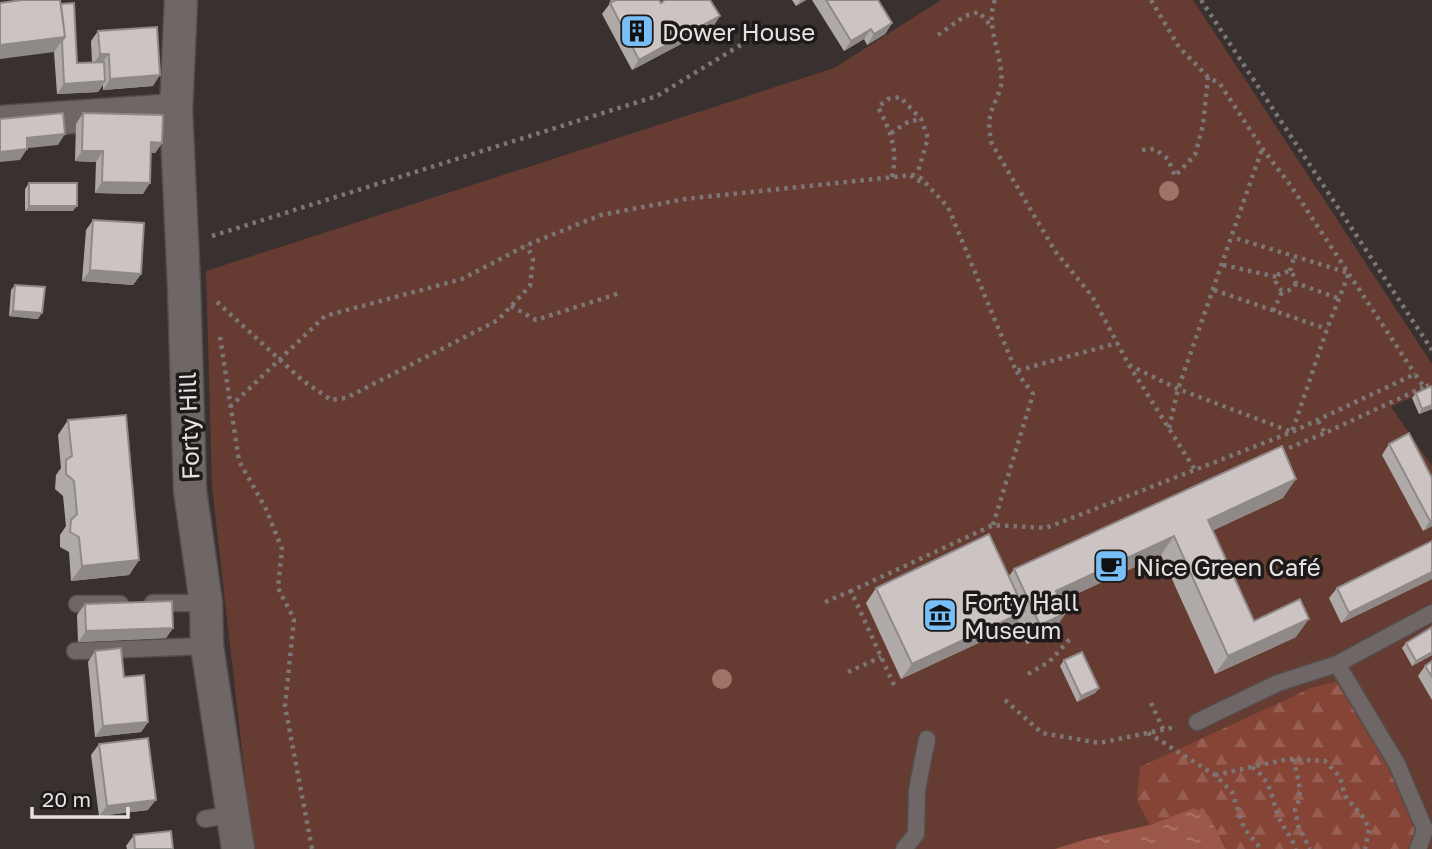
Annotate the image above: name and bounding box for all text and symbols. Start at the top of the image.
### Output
building icon: Dower House [618,12,656,50]
place label: Dower House [662,17,815,46]
street label: Forty Hill [172,372,204,480]
cafe icon: Nice Green Café [1092,547,1130,585]
place label: Nice Green Café [1136,552,1321,581]
place label: Forty Hall Museum [964,587,1079,644]
museum icon: Forty Hall Museum [921,596,959,634]
scale bar [32,776,128,820]
text: 20 m [42,786,91,812]

